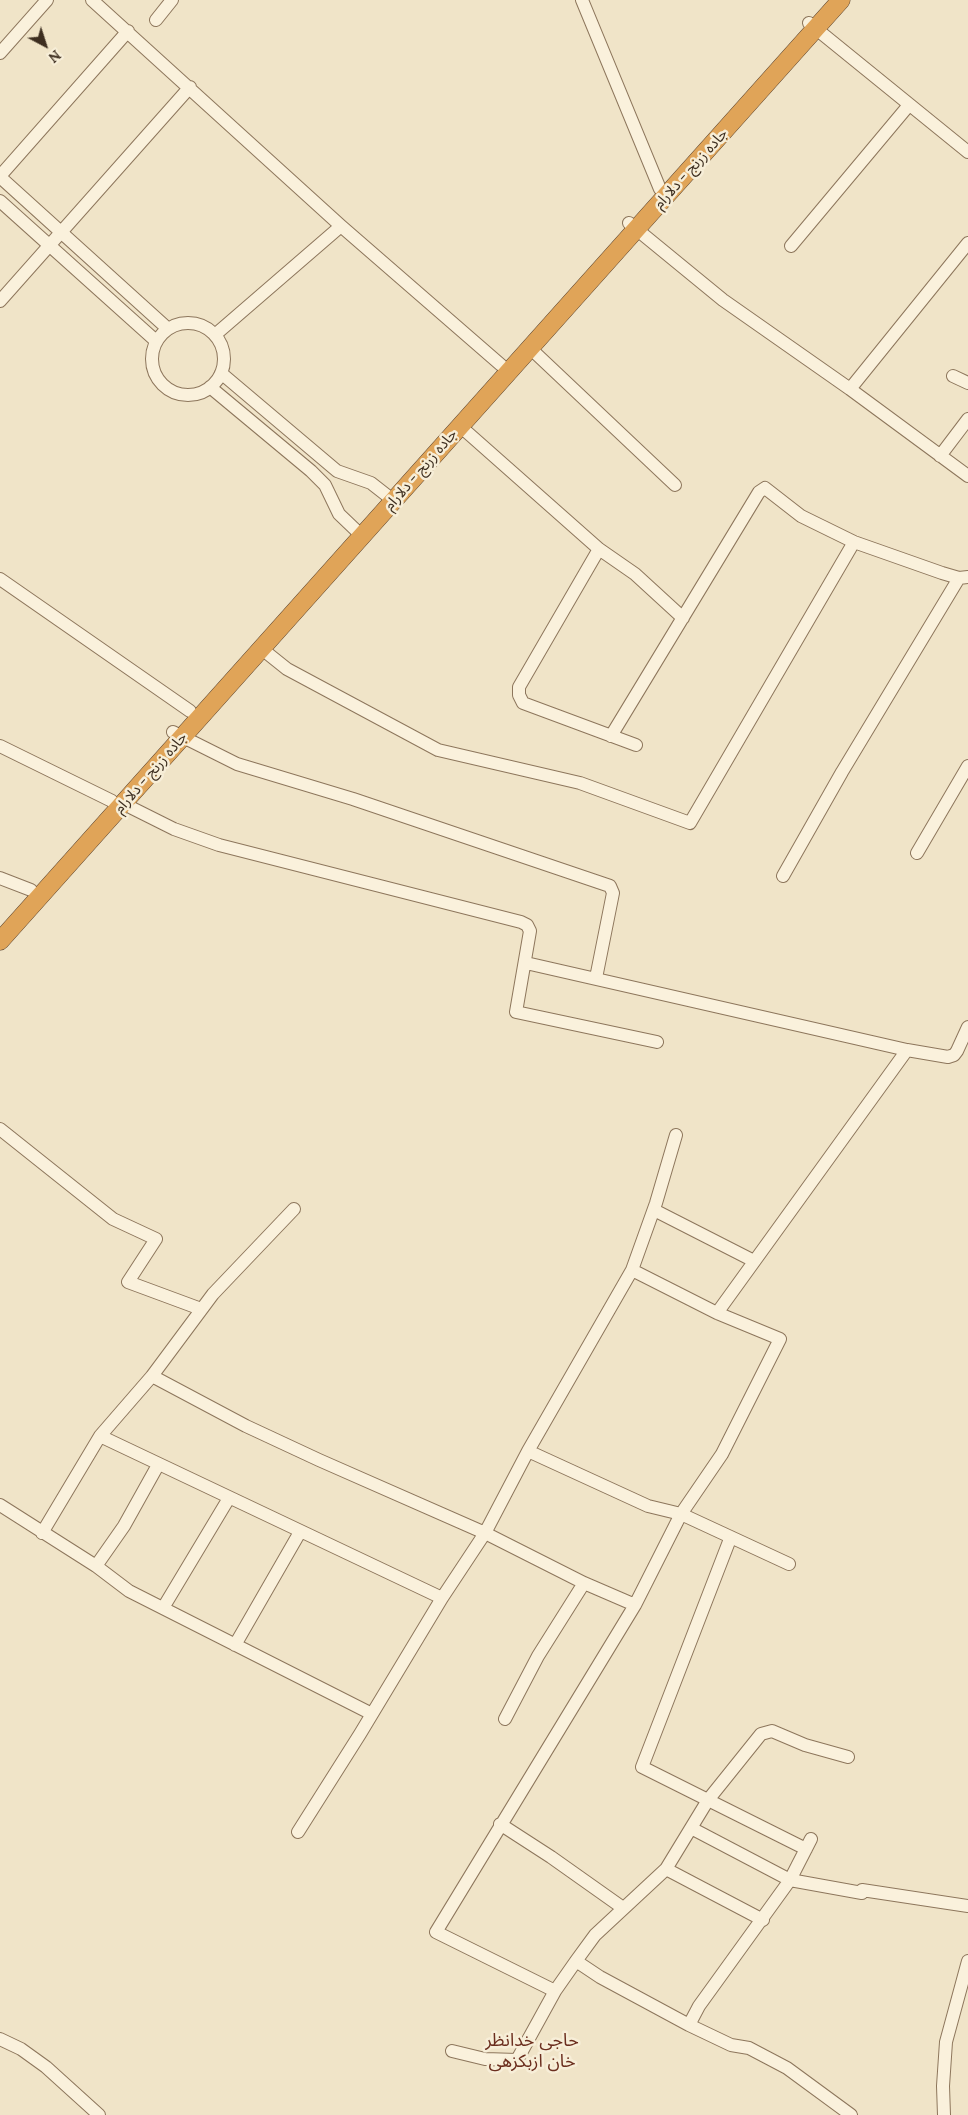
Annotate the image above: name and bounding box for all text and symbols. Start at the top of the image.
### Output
north arrow [20,20,70,70]
text: N [45,46,65,67]
street label: جاده زرنج - دلارام [650,125,732,213]
street label: جاده زرنج - دلارام [381,426,461,514]
street label: جاده زرنج - دلارام [111,729,191,817]
district label: حاجی خدانظر خان ازبکزهی [485,2030,579,2072]

